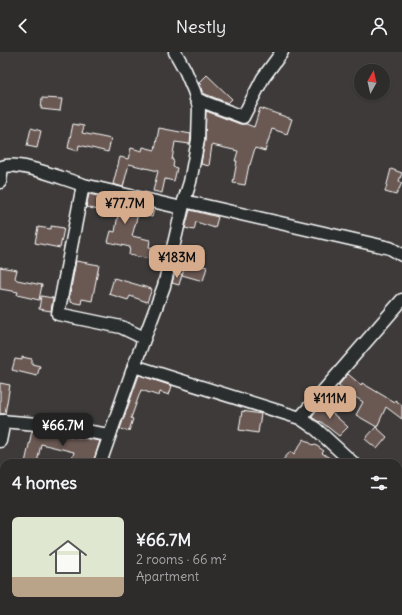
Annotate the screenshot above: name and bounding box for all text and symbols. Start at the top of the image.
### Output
icon: back [12,15,34,37]
text: Nestly [176,15,226,38]
icon: person [368,15,390,37]
north arrow [354,64,390,100]
map controls [354,64,390,100]
pin: ¥77.7M [92,191,158,225]
text: ¥77.7M [105,195,145,212]
pin: ¥183M [149,245,205,279]
text: ¥183M [158,249,196,266]
pin: ¥111M [302,386,358,420]
text: ¥111M [313,390,347,407]
pin: ¥66.7M [30,413,96,447]
text: ¥66.7M [42,417,84,434]
text: 4 homes [12,472,77,494]
icon: filters [368,472,390,494]
text: ¥66.7M [136,529,191,551]
icon: home [44,533,92,581]
text: 2 rooms · 66 m² [136,551,227,568]
text: Apartment [136,568,199,585]

